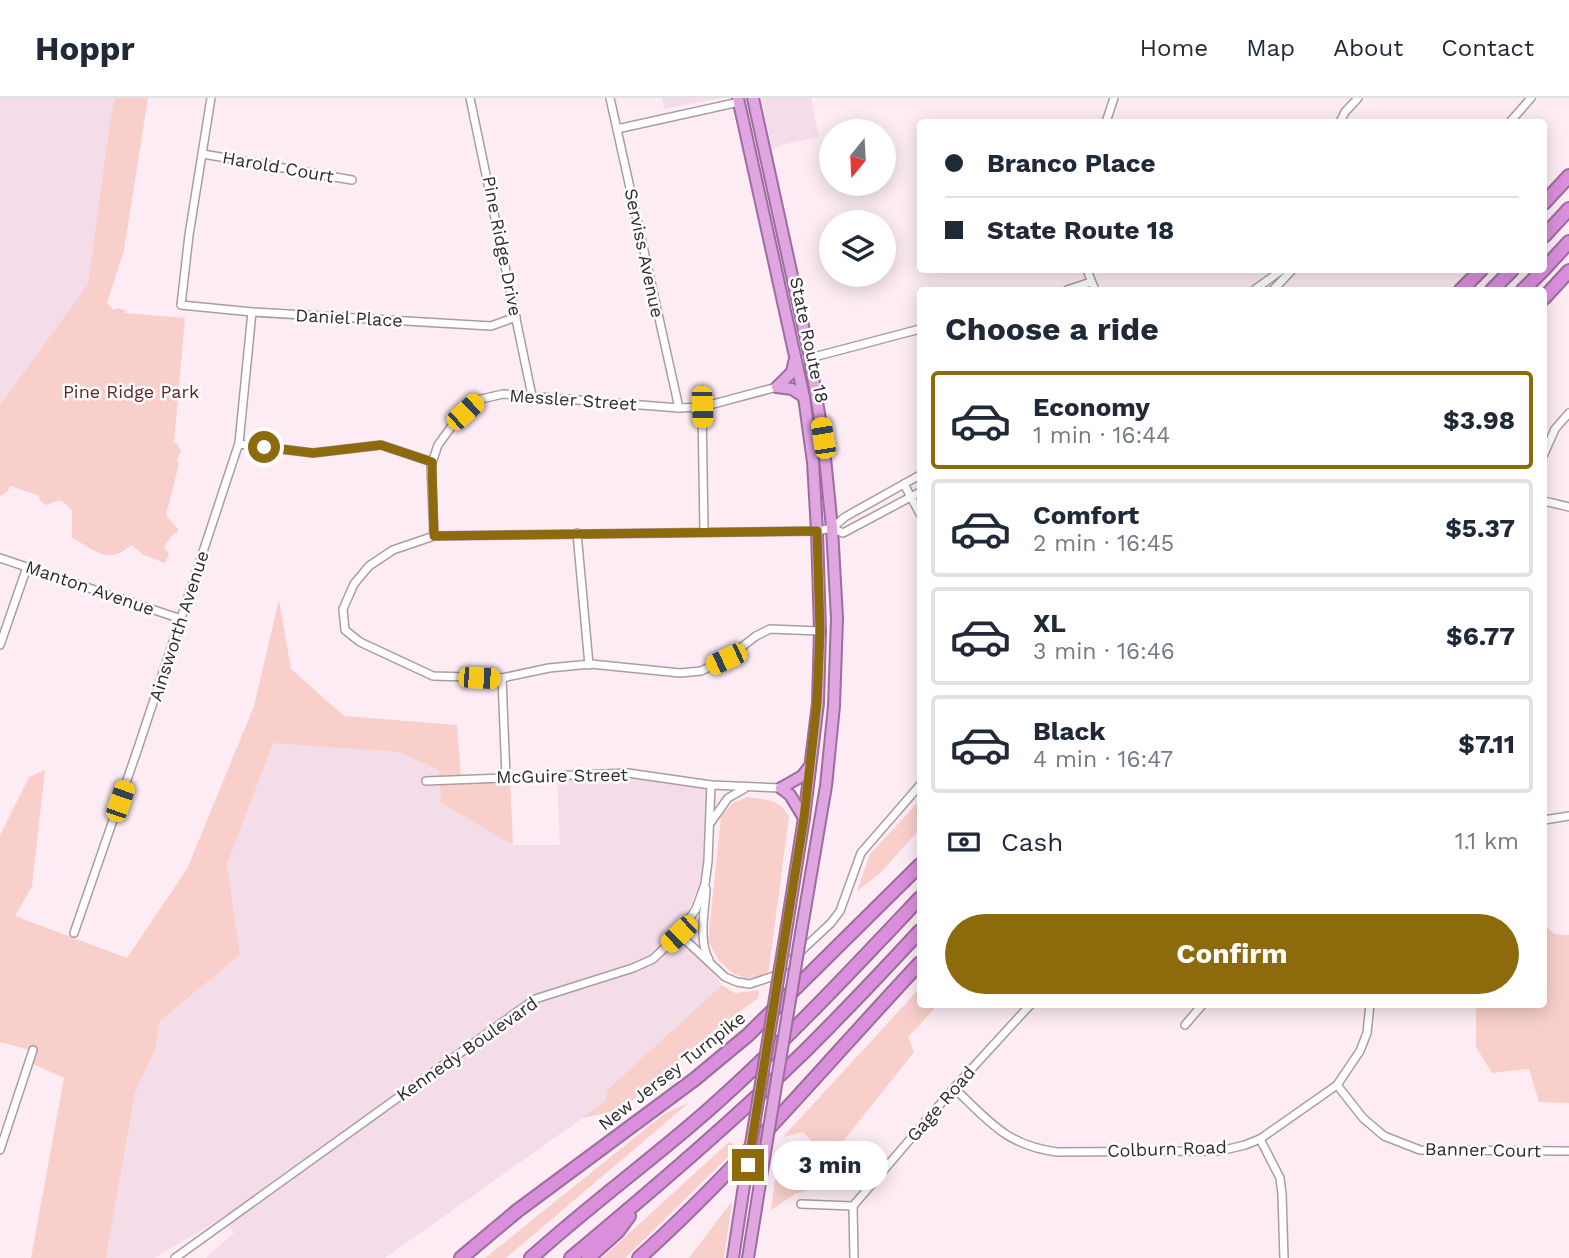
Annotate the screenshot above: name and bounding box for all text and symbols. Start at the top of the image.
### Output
text: Hoppr [35,29,135,68]
text: Home [1140,34,1208,62]
text: Map [1246,34,1295,62]
text: About [1333,34,1403,62]
text: Contact [1441,34,1534,62]
north arrow [819,119,896,196]
map controls [819,119,896,287]
street label: Harold Court [221,146,336,187]
text: Branco Place [987,148,1156,178]
street label: Pine Ridge Drive [479,174,526,318]
street label: Serviss Avenue [621,186,668,319]
button: layers [819,210,896,287]
text: State Route 18 [987,215,1174,245]
street label: State Route 18 [786,275,833,405]
street label: Daniel Place [295,304,403,331]
text: Choose a ride [945,310,1159,348]
park label: Pine Ridge Park [63,381,199,402]
street label: Messler Street [509,385,638,414]
car [691,386,714,428]
icon: car [949,389,1012,452]
car [443,390,488,434]
text: Economy [1033,392,1150,422]
text: $3.98 [1443,405,1515,435]
car [810,416,837,460]
text: 1 min · 16:44 [1033,422,1170,449]
route start [248,431,280,463]
icon: car [949,497,1012,560]
text: Comfort [1033,500,1139,530]
text: $5.37 [1445,513,1515,543]
text: 2 min · 16:45 [1033,530,1174,557]
street label: Ainsworth Avenue [144,548,213,704]
street label: Manton Avenue [23,556,157,619]
icon: car [949,605,1012,668]
text: XL [1033,608,1066,638]
text: $6.77 [1446,621,1515,651]
text: 3 min · 16:46 [1033,638,1175,665]
car [703,641,750,677]
car [458,667,501,689]
icon: car [949,713,1012,776]
text: Black [1033,716,1105,746]
text: $7.11 [1458,729,1515,759]
text: 4 min · 16:47 [1033,746,1173,773]
street label: McGuire Street [496,764,629,787]
car [104,778,137,824]
icon: cash [945,823,983,861]
text: Cash [1001,827,1063,857]
text: 1.1 km [1455,828,1519,855]
car [657,912,702,956]
button: Confirm [945,914,1519,994]
street label: Kennedy Boulevard [392,992,541,1105]
street label: New Jersey Turnpike [594,1007,749,1134]
street label: Gage Road [902,1062,979,1146]
street label: Colburn Road [1107,1136,1227,1161]
street label: Banner Court [1425,1138,1542,1161]
callout: 3 min [772,1140,888,1190]
route end [732,1149,764,1181]
text: 3 min [799,1152,861,1179]

